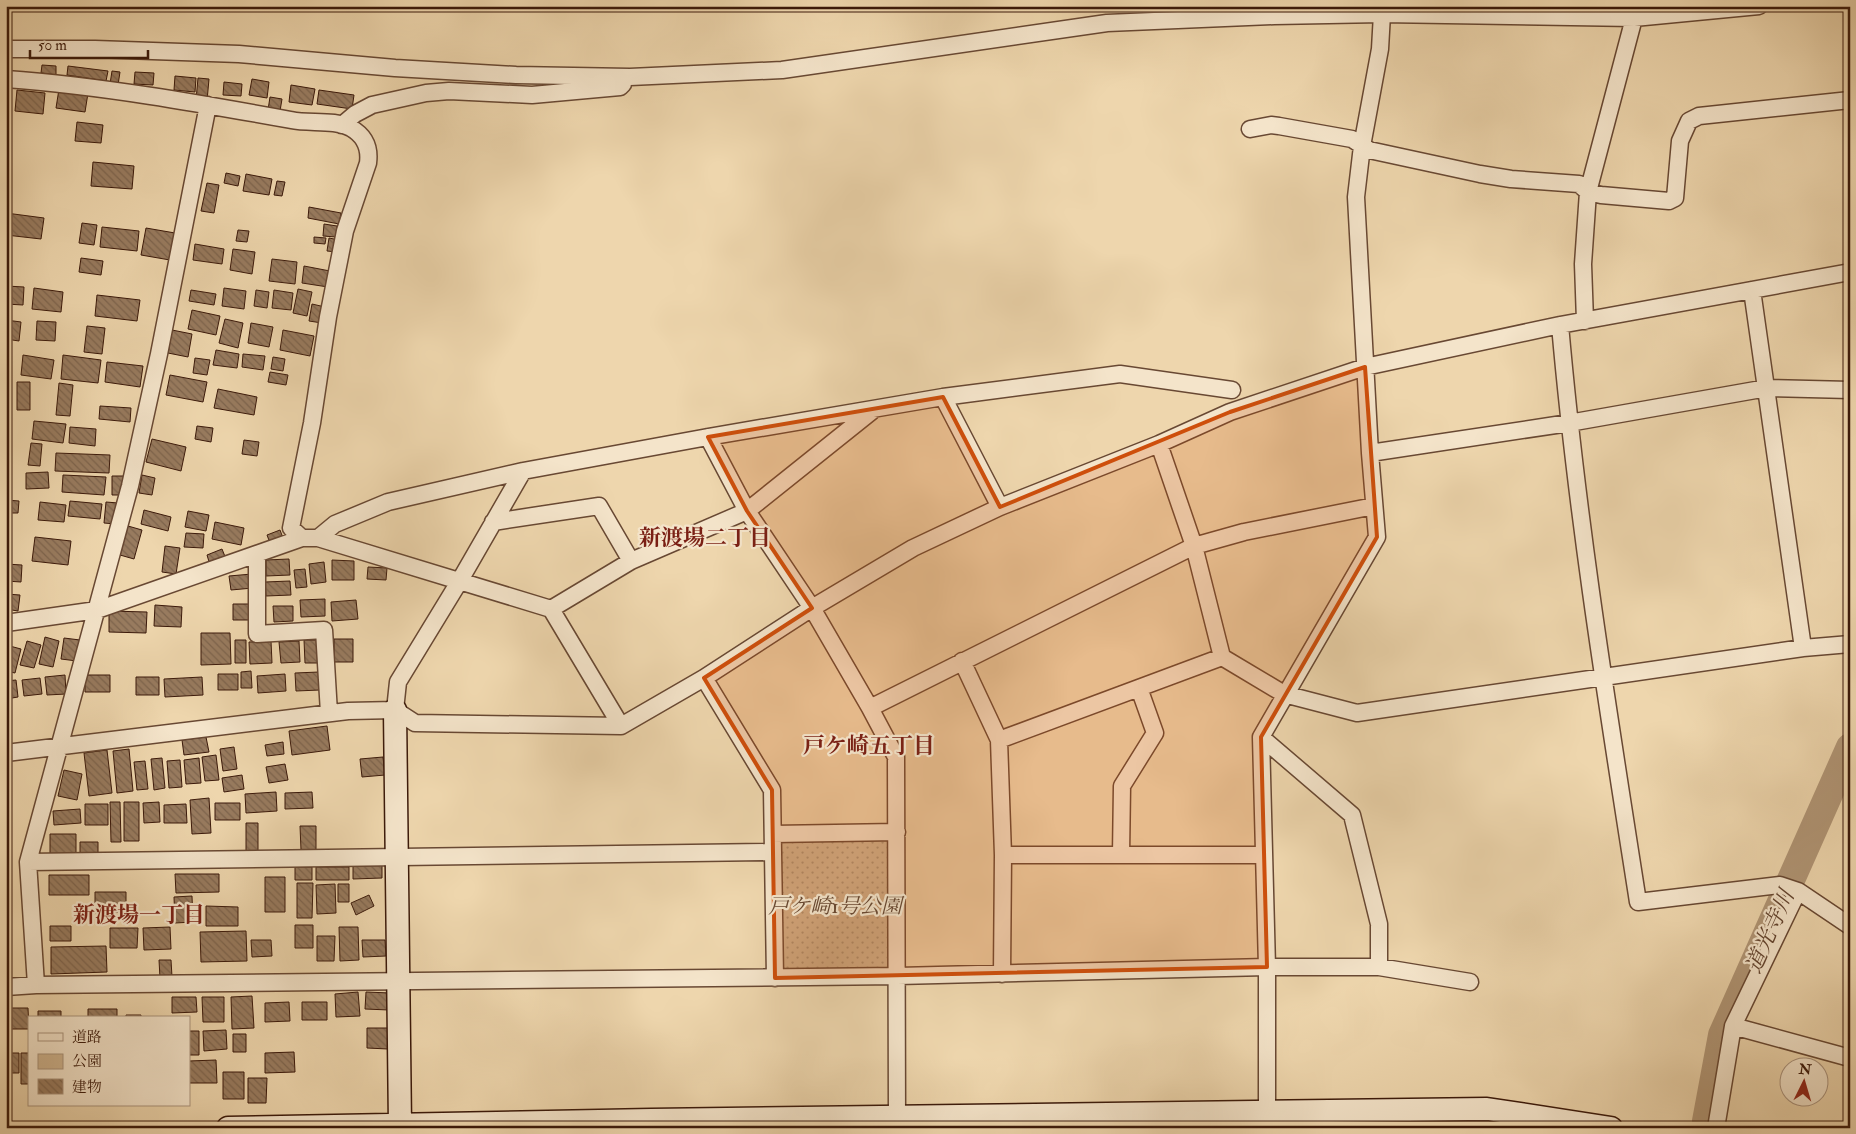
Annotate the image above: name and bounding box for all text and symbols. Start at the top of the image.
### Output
scale bar [30,28,148,60]
text: 50 m [38,36,67,55]
district label: 新渡場二丁目 [639,524,771,552]
district label: 戸ケ崎五丁目 [803,732,935,760]
water label: 道光寺川 [1739,884,1801,977]
park label: 戸ケ崎1号公園 [768,893,905,920]
district label: 新渡場一丁目 [73,901,205,929]
legend [28,1016,190,1106]
text: 道路 [72,1028,102,1047]
text: 公園 [72,1052,102,1071]
north arrow [1778,1056,1828,1106]
text: N [1797,1060,1813,1079]
text: 建物 [72,1078,102,1097]

